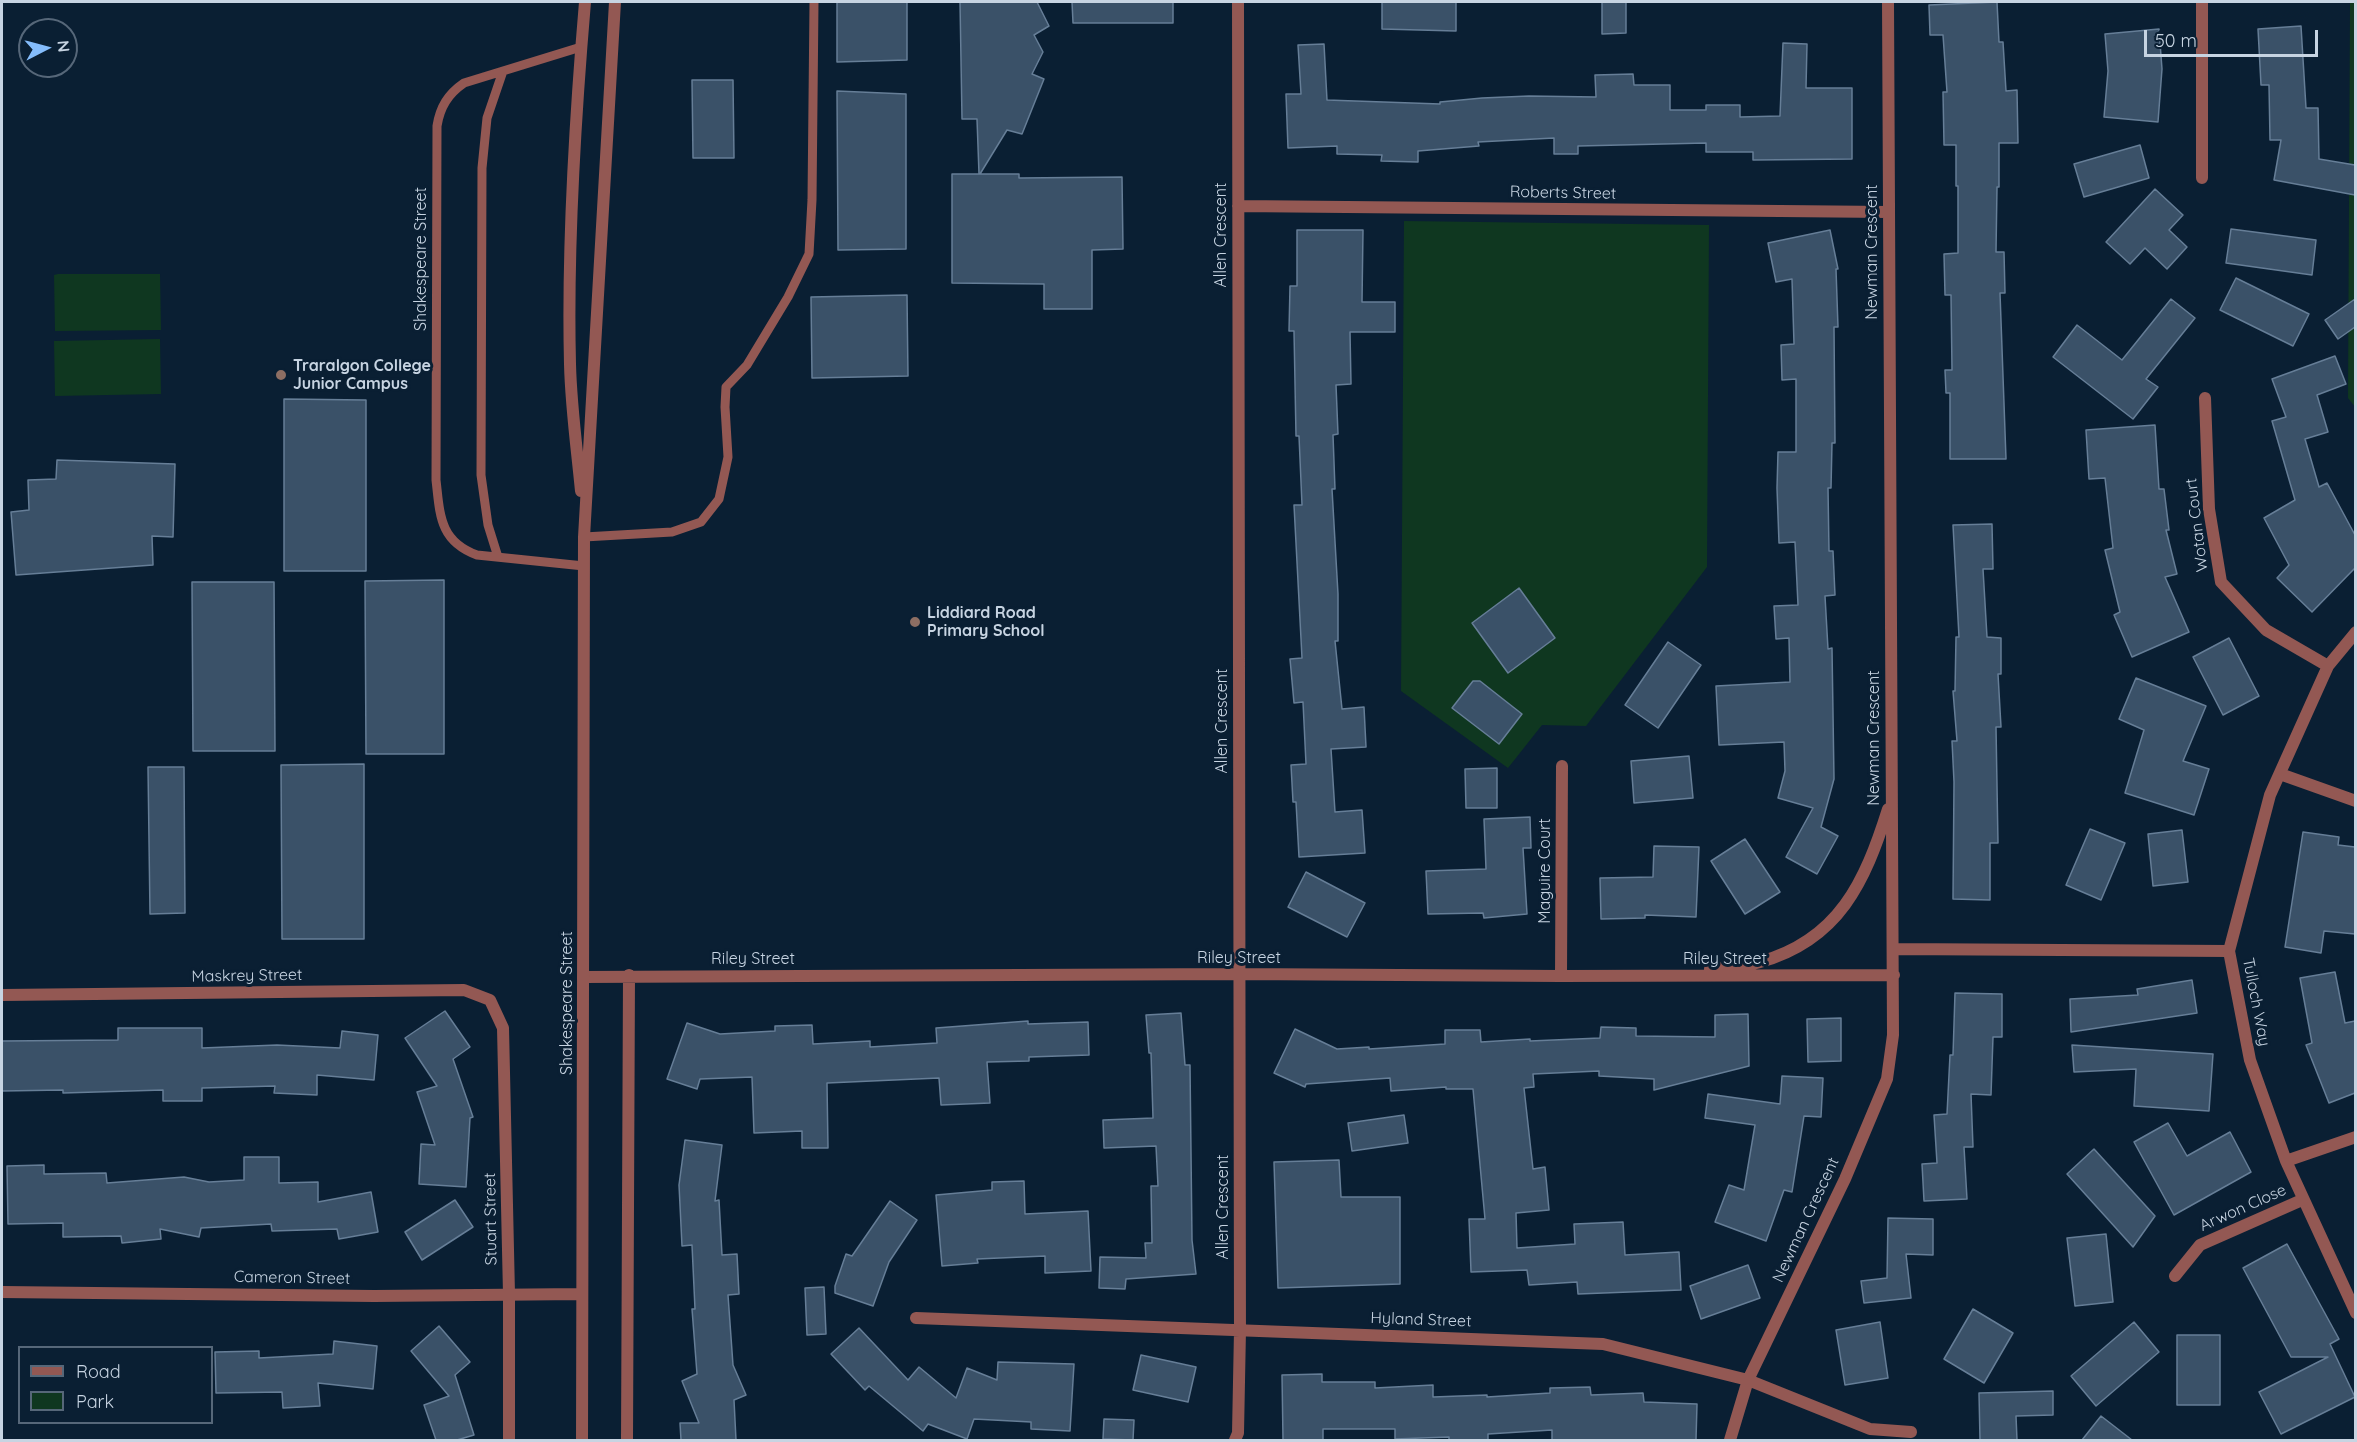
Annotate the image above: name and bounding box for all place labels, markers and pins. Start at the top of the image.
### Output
place label: Traralgon College Junior Campus [293,356,431,394]
marker: Traralgon College Junior Campus [274,368,288,382]
place label: Liddiard Road Primary School [927,603,1045,641]
marker: Liddiard Road Primary School [908,615,922,629]

